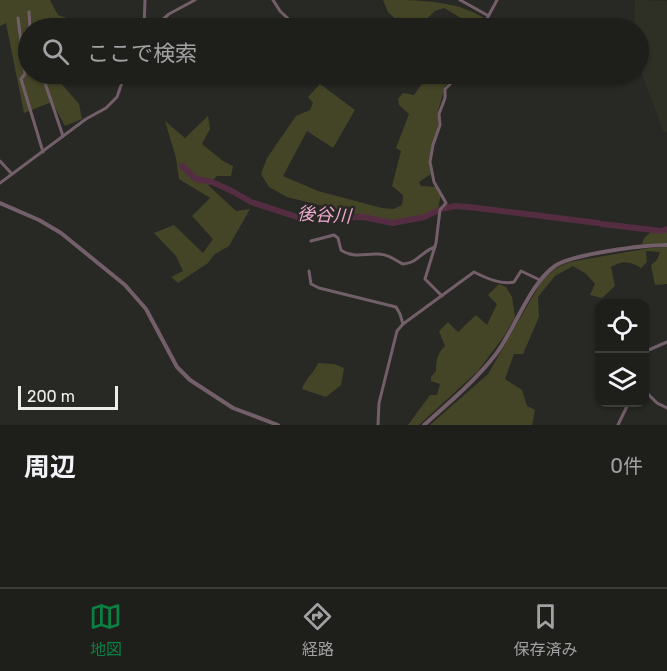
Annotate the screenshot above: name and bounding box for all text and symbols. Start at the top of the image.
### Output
search box [18,18,649,84]
icon: search [39,35,72,68]
text: ここで検索 [87,40,197,67]
water label: 後谷川 [296,203,354,228]
map controls [595,299,649,407]
button: locate [595,299,649,353]
button: layers [595,353,649,407]
scale bar [18,383,118,410]
text: 200 m [27,387,75,406]
text: 周辺 [24,452,76,483]
text: 0件 [610,454,643,478]
tab: 地図 [89,600,122,660]
tab: 経路 [301,600,334,660]
tab: 保存済み [513,600,577,660]

